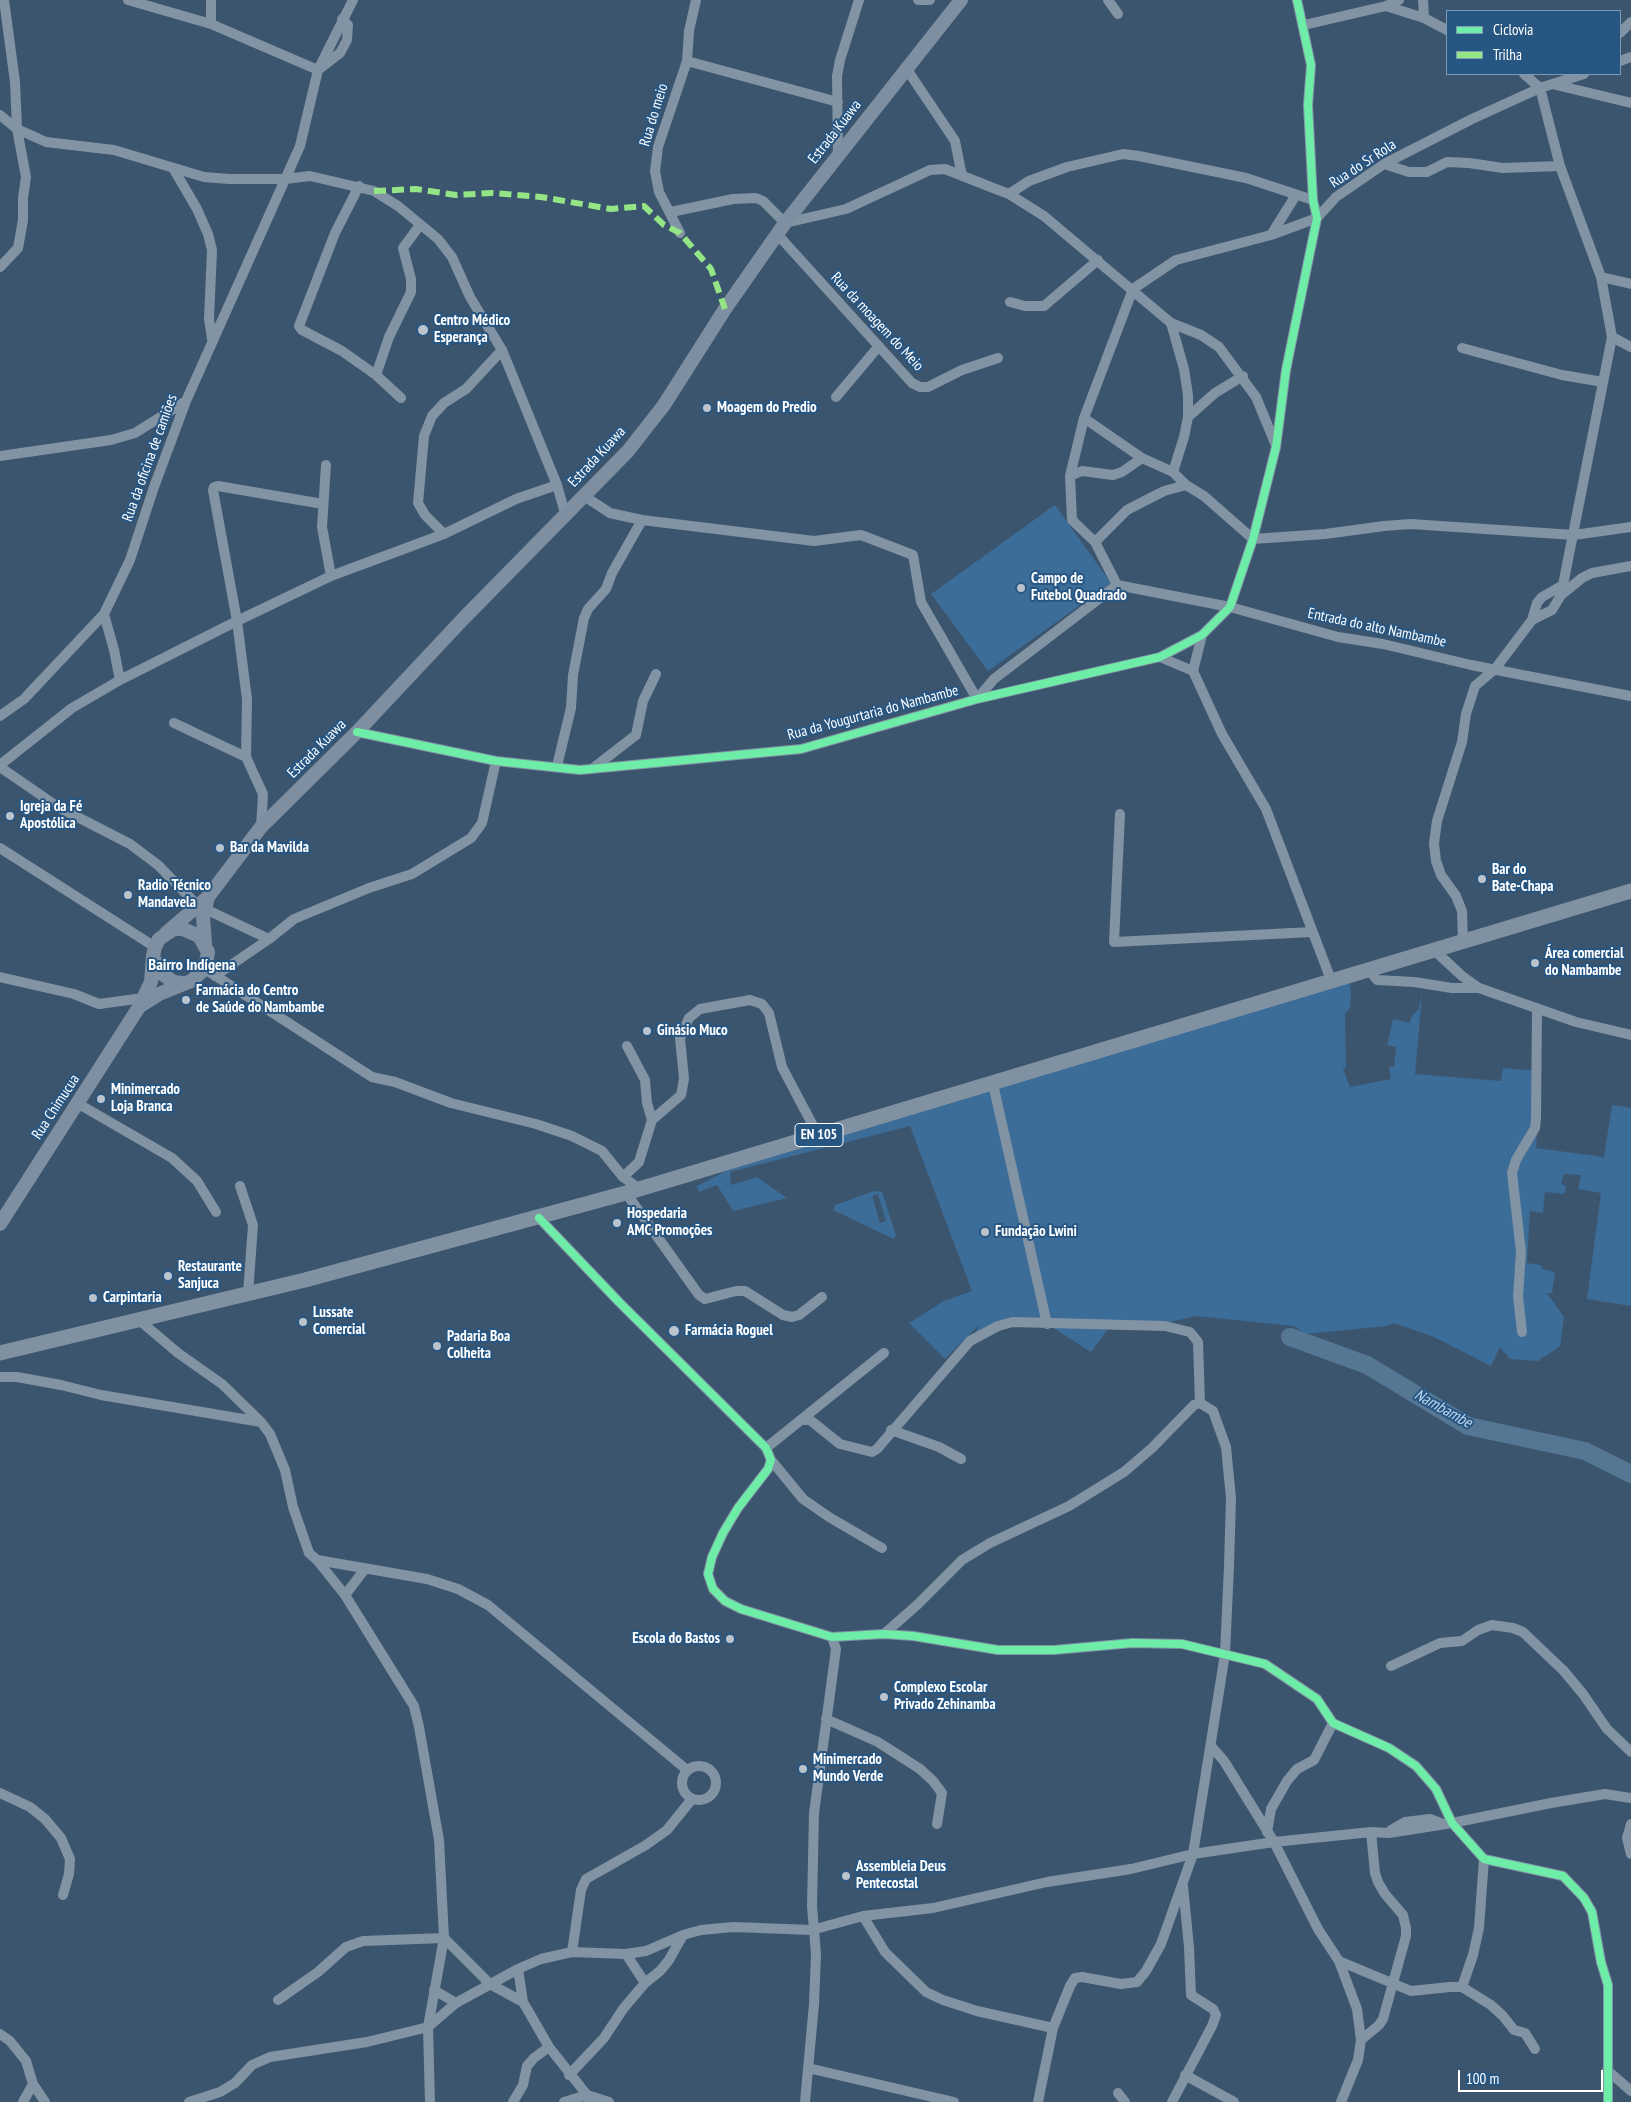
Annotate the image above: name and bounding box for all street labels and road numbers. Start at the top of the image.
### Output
street label: Rua do meio [636,81,672,149]
street label: Estrada Kuawa [805,97,865,167]
street label: Rua do Sr Rola [1327,136,1399,192]
street label: Rua da moagem do Meio [827,269,927,375]
street label: Rua da oficina de camiões [119,392,181,524]
street label: Estrada Kuawa [565,423,629,491]
street label: Entrada do alto Nambambe [1306,605,1448,651]
street label: Rua da Yougurtaria do Nambambe [785,681,961,745]
street label: Estrada Kuawa [284,716,350,782]
street label: Rua Chimucua [28,1071,84,1143]
road number: EN 105 [795,1124,843,1146]

